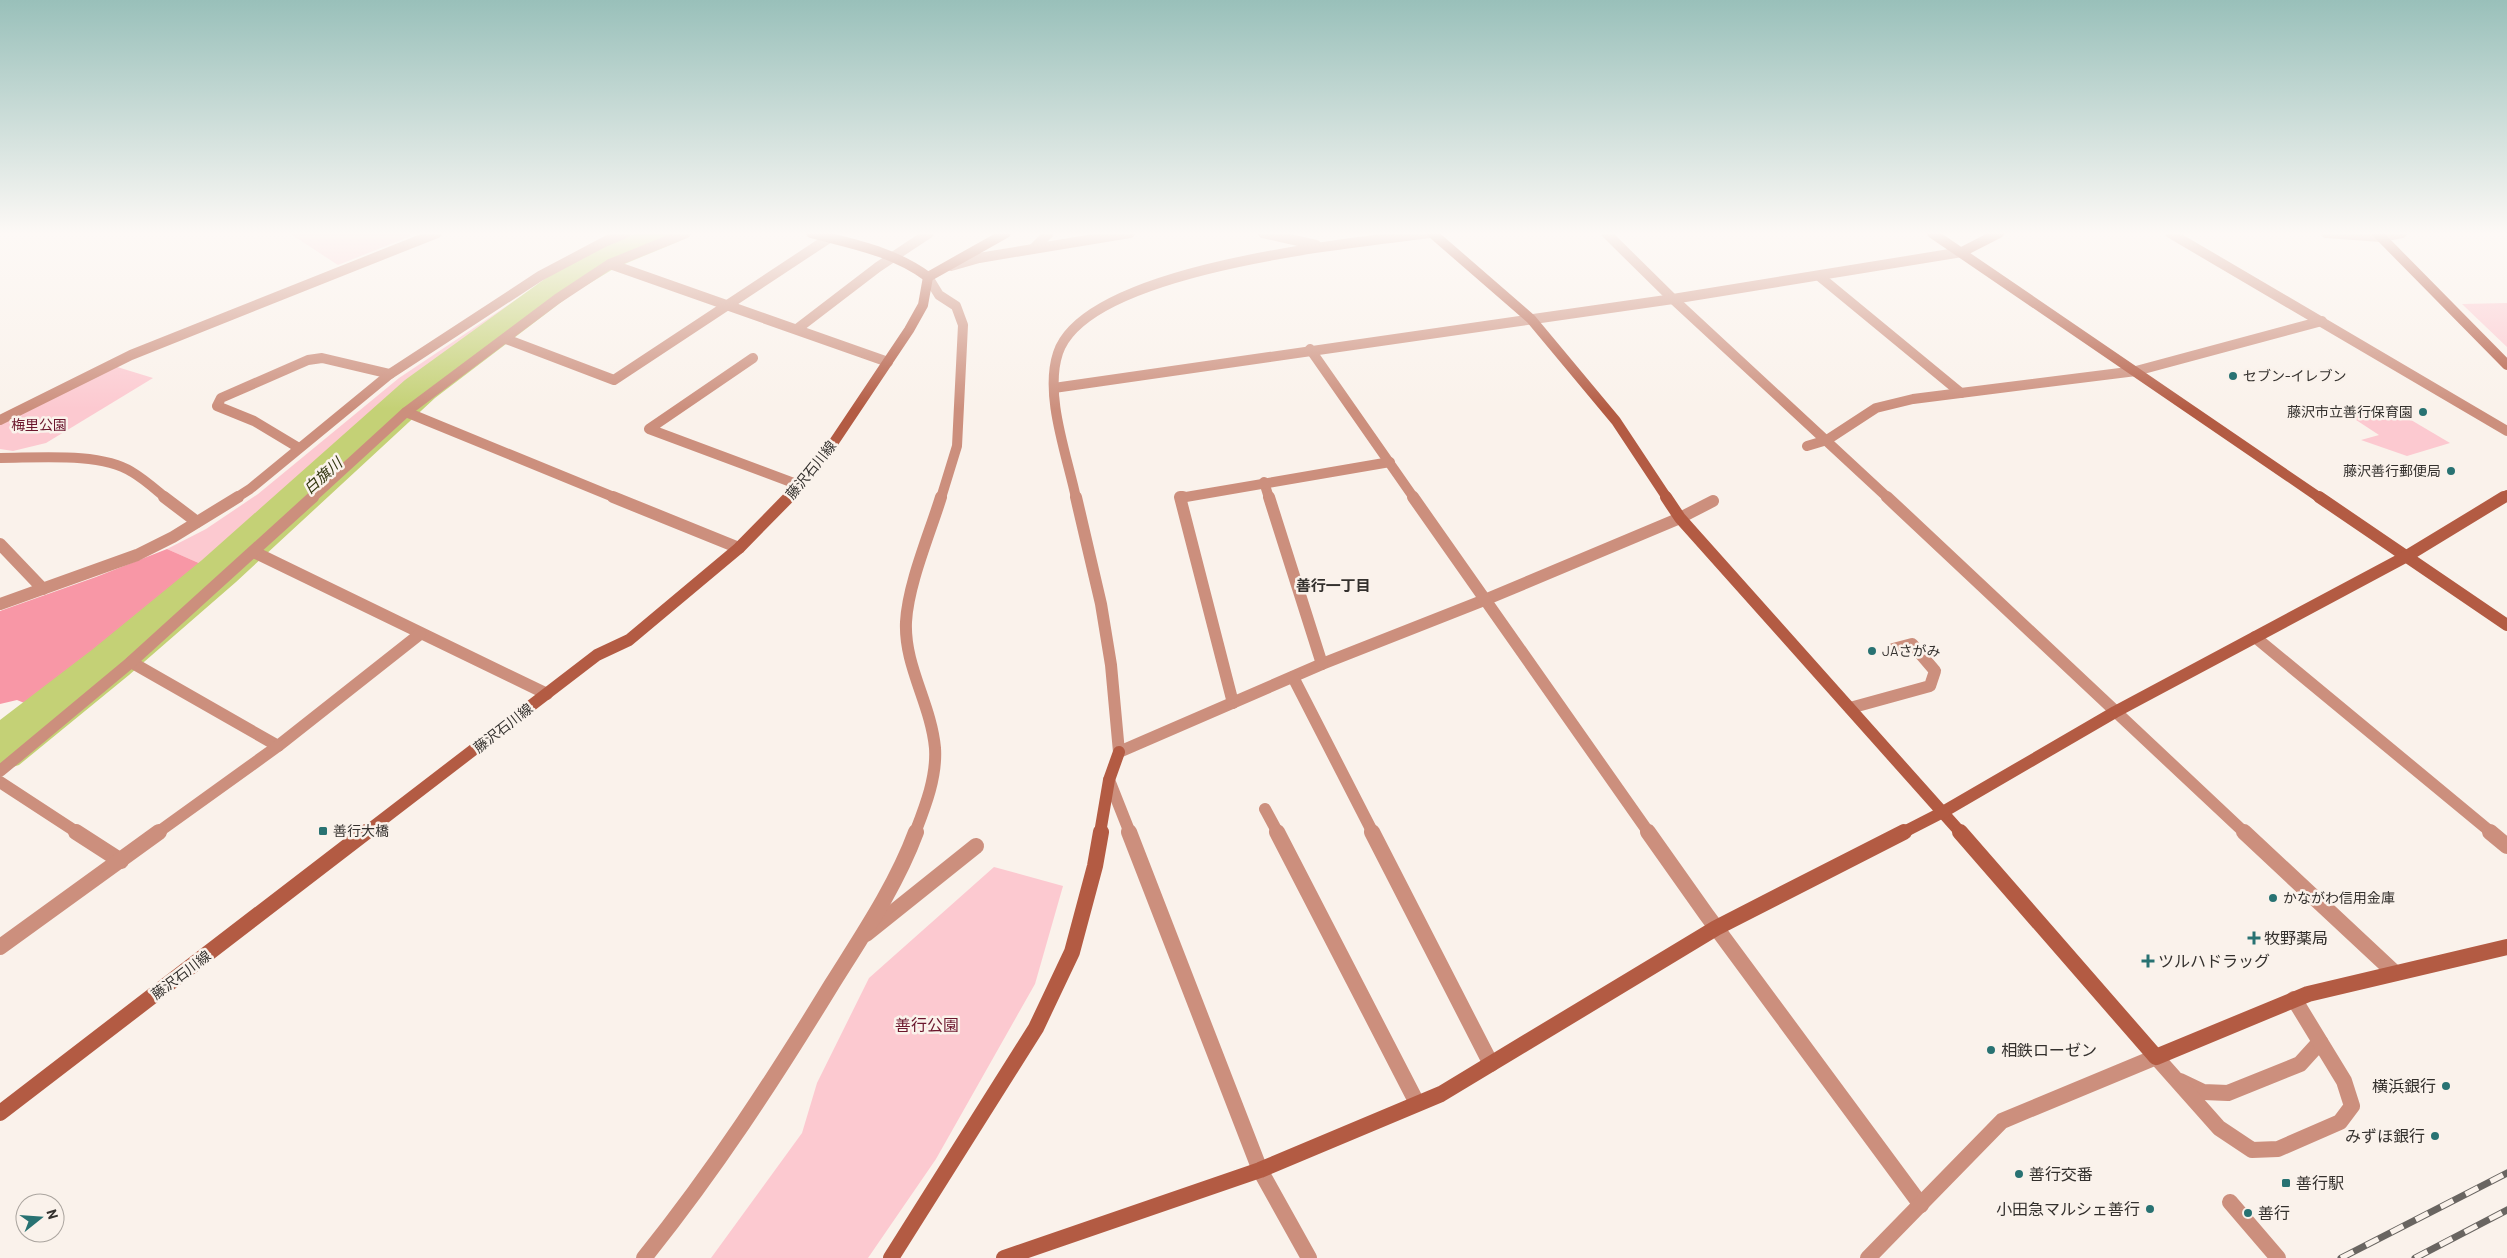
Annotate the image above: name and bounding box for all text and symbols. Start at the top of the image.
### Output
place label: セブン-イレブン [2243,367,2347,384]
marker: セブン-イレブン [2227,370,2239,382]
place label: 藤沢市立善行保育園 [2287,403,2413,420]
marker: 藤沢市立善行保育園 [2417,406,2429,418]
park label: 梅里公園 [11,416,67,433]
street label: 藤沢石川線 [782,437,839,502]
water label: 白旗川 [300,452,347,497]
place label: 藤沢善行郵便局 [2343,462,2441,479]
marker: 藤沢善行郵便局 [2445,465,2457,477]
district label: 善行一丁目 [1295,576,1371,594]
place label: JAさがみ [1882,642,1940,659]
marker: JAさがみ [1866,645,1878,657]
street label: 藤沢石川線 [470,699,536,756]
place label: 善行大橋 [333,822,389,839]
marker: 善行大橋 [317,825,329,837]
place label: かながわ信用金庫 [2283,889,2395,906]
marker: かながわ信用金庫 [2267,892,2279,904]
place label: 牧野薬局 [2264,928,2328,947]
marker: 牧野薬局 [2248,932,2260,944]
street label: 藤沢石川線 [148,947,214,1002]
place label: ツルハドラッグ [2158,951,2270,970]
marker: ツルハドラッグ [2142,955,2154,967]
park label: 善行公園 [895,1015,959,1034]
place label: 相鉄ローゼン [2001,1040,2097,1059]
marker: 相鉄ローゼン [1985,1044,1997,1056]
place label: 横浜銀行 [2372,1076,2436,1095]
marker: 横浜銀行 [2440,1080,2452,1092]
place label: みずほ銀行 [2345,1126,2425,1145]
marker: みずほ銀行 [2429,1130,2441,1142]
place label: 善行交番 [2029,1164,2093,1183]
marker: 善行交番 [2013,1168,2025,1180]
place label: 善行駅 [2296,1173,2344,1192]
marker: 善行駅 [2280,1177,2292,1189]
north arrow [15,1193,65,1243]
place label: 小田急マルシェ善行 [1996,1199,2140,1218]
marker: 小田急マルシェ善行 [2144,1203,2156,1215]
place label: 善行 [2258,1203,2290,1222]
text: N [43,1207,62,1221]
marker: 善行 [2242,1207,2254,1219]

